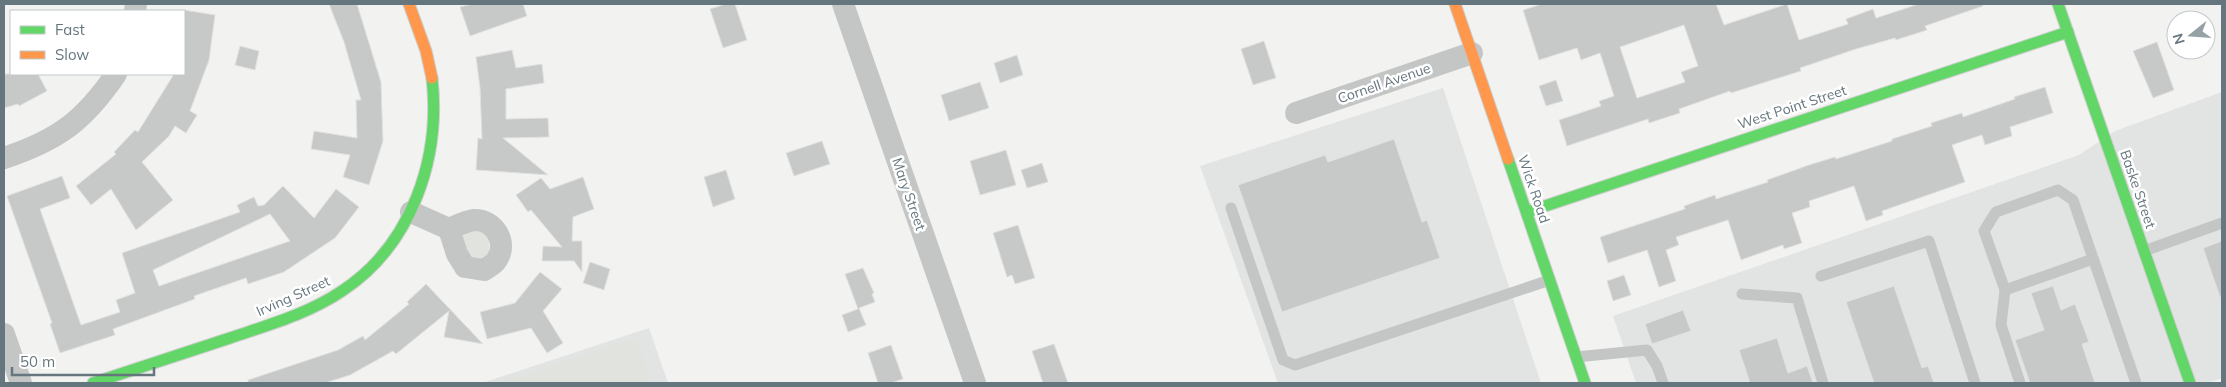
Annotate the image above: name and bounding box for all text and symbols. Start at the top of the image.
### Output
legend [10,10,185,75]
north arrow [2166,10,2216,60]
text: Fast [55,20,85,39]
text: N [2168,31,2189,46]
text: Slow [55,45,89,64]
street label: Cornell Avenue [1335,59,1433,107]
street label: West Point Street [1735,81,1849,133]
street label: Baske Street [2116,147,2160,231]
street label: Wick Road [1514,152,1554,226]
street label: Mary Street [888,155,930,233]
street label: Irving Street [253,272,333,320]
scale bar [12,344,155,376]
text: 50 m [20,352,55,371]

